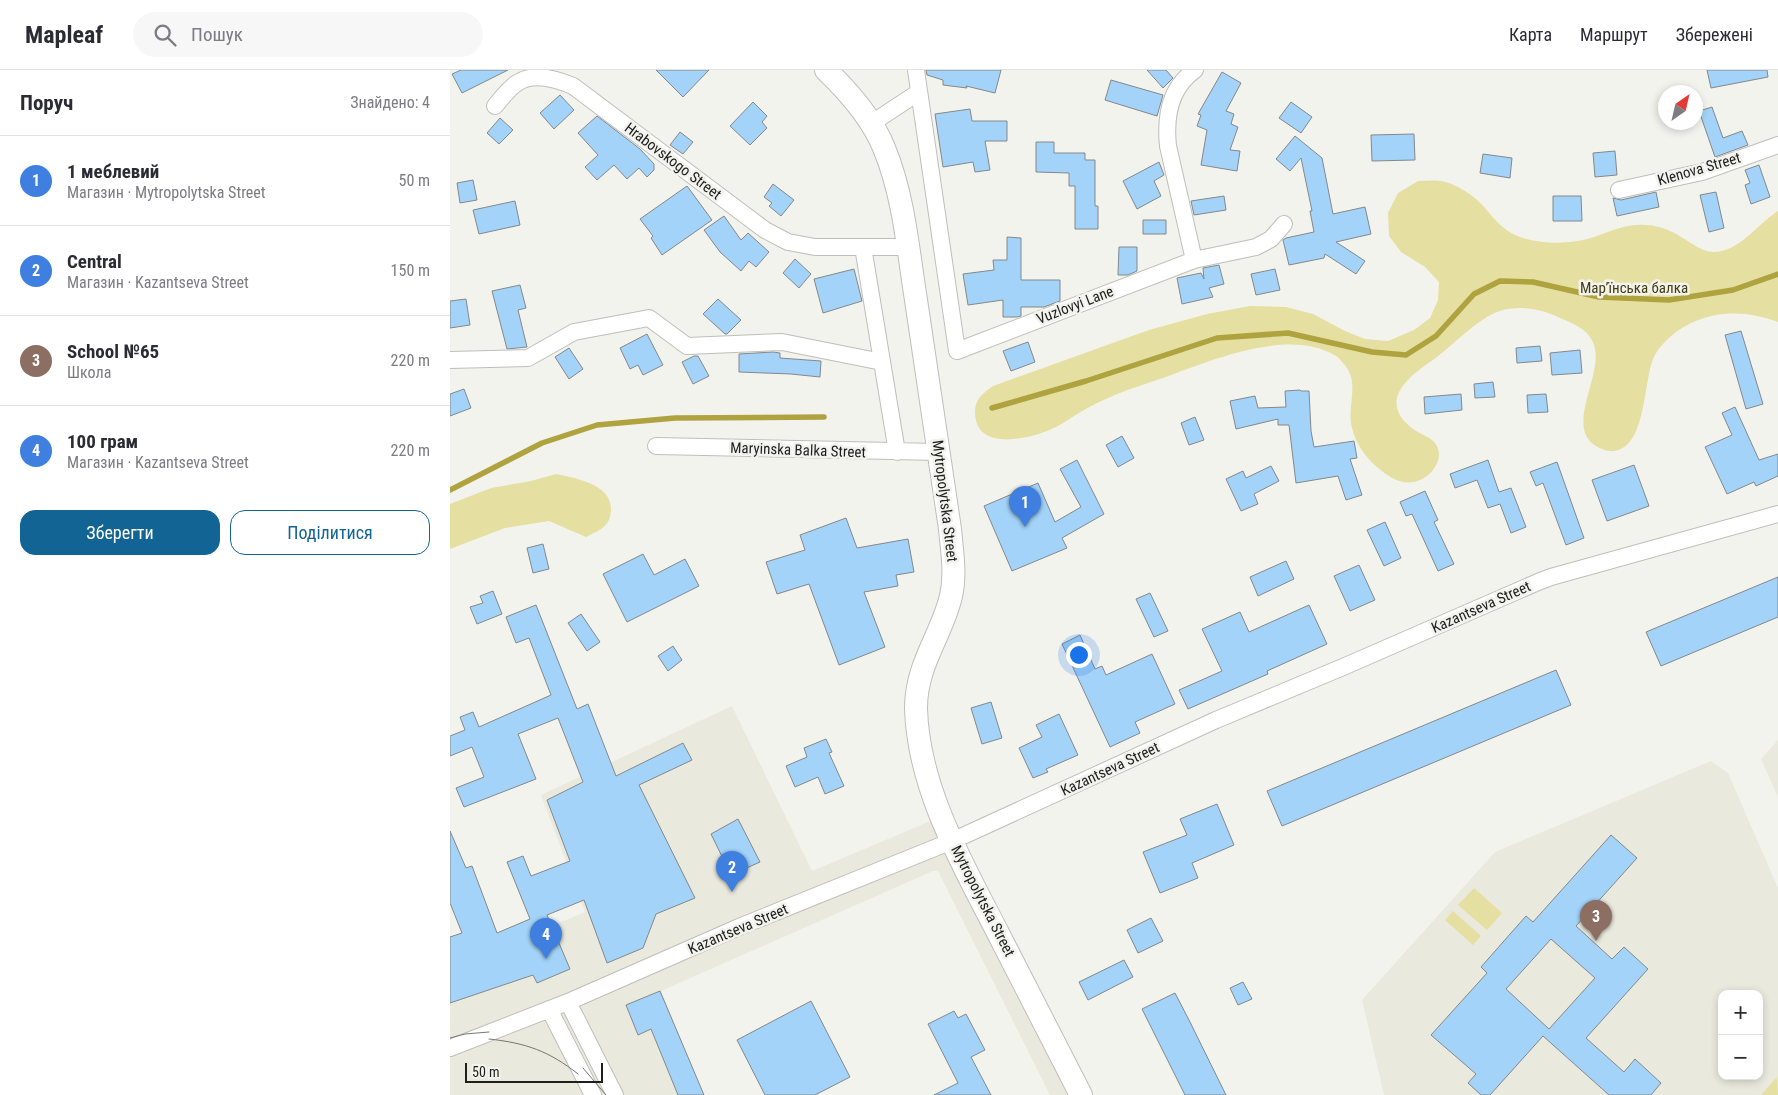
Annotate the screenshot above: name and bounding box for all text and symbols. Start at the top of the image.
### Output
search box [133,12,483,57]
text: Mapleaf [25,21,103,49]
icon: search [151,21,179,49]
text: Пошук [191,23,243,46]
text: Карта [1509,24,1552,45]
text: Маршрут [1580,24,1648,45]
text: Збережені [1676,24,1753,45]
north arrow [1658,85,1703,130]
text: Поруч [20,91,73,115]
text: Знайдено: 4 [350,93,430,112]
street label: Hrabovskogo Street [621,119,725,203]
street label: Klenova Street [1655,149,1743,189]
text: 1 меблевий [67,160,159,183]
text: 1 [32,171,40,190]
text: 50 m [398,171,430,190]
text: Магазин · Mytropolytska Street [67,183,266,202]
text: Central [67,250,122,273]
text: 2 [32,261,40,280]
text: 150 m [391,261,430,280]
text: Магазин · Kazantseva Street [67,273,249,292]
park label: Мар’їнська балка [1580,279,1688,297]
street label: Vuzlovyi Lane [1034,282,1116,328]
text: School №65 [67,340,159,363]
text: 3 [32,351,40,370]
text: 220 m [391,351,430,370]
text: Школа [67,363,111,382]
text: 100 грам [67,430,138,453]
street label: Maryinska Balka Street [730,439,866,461]
street label: Mytropolytska Street [929,439,961,563]
text: 4 [32,441,40,460]
text: 220 m [391,441,430,460]
text: Магазин · Kazantseva Street [67,453,249,472]
pin: 1 [1009,486,1041,527]
button: Зберегти [20,510,220,555]
button: Поділитися [230,510,430,555]
street label: Kazantseva Street [1429,577,1533,637]
your location [1066,642,1092,668]
street label: Kazantseva Street [1058,738,1162,800]
street label: Mytropolytska Street [947,842,1019,960]
pin: 2 [716,851,748,892]
street label: Kazantseva Street [685,900,791,958]
pin: 3 [1580,900,1612,941]
pin: 4 [530,918,562,959]
map controls [1718,990,1763,1080]
button: + [1718,990,1763,1035]
button: − [1718,1035,1763,1080]
scale bar [465,1060,602,1083]
text: 50 m [472,1064,500,1080]

